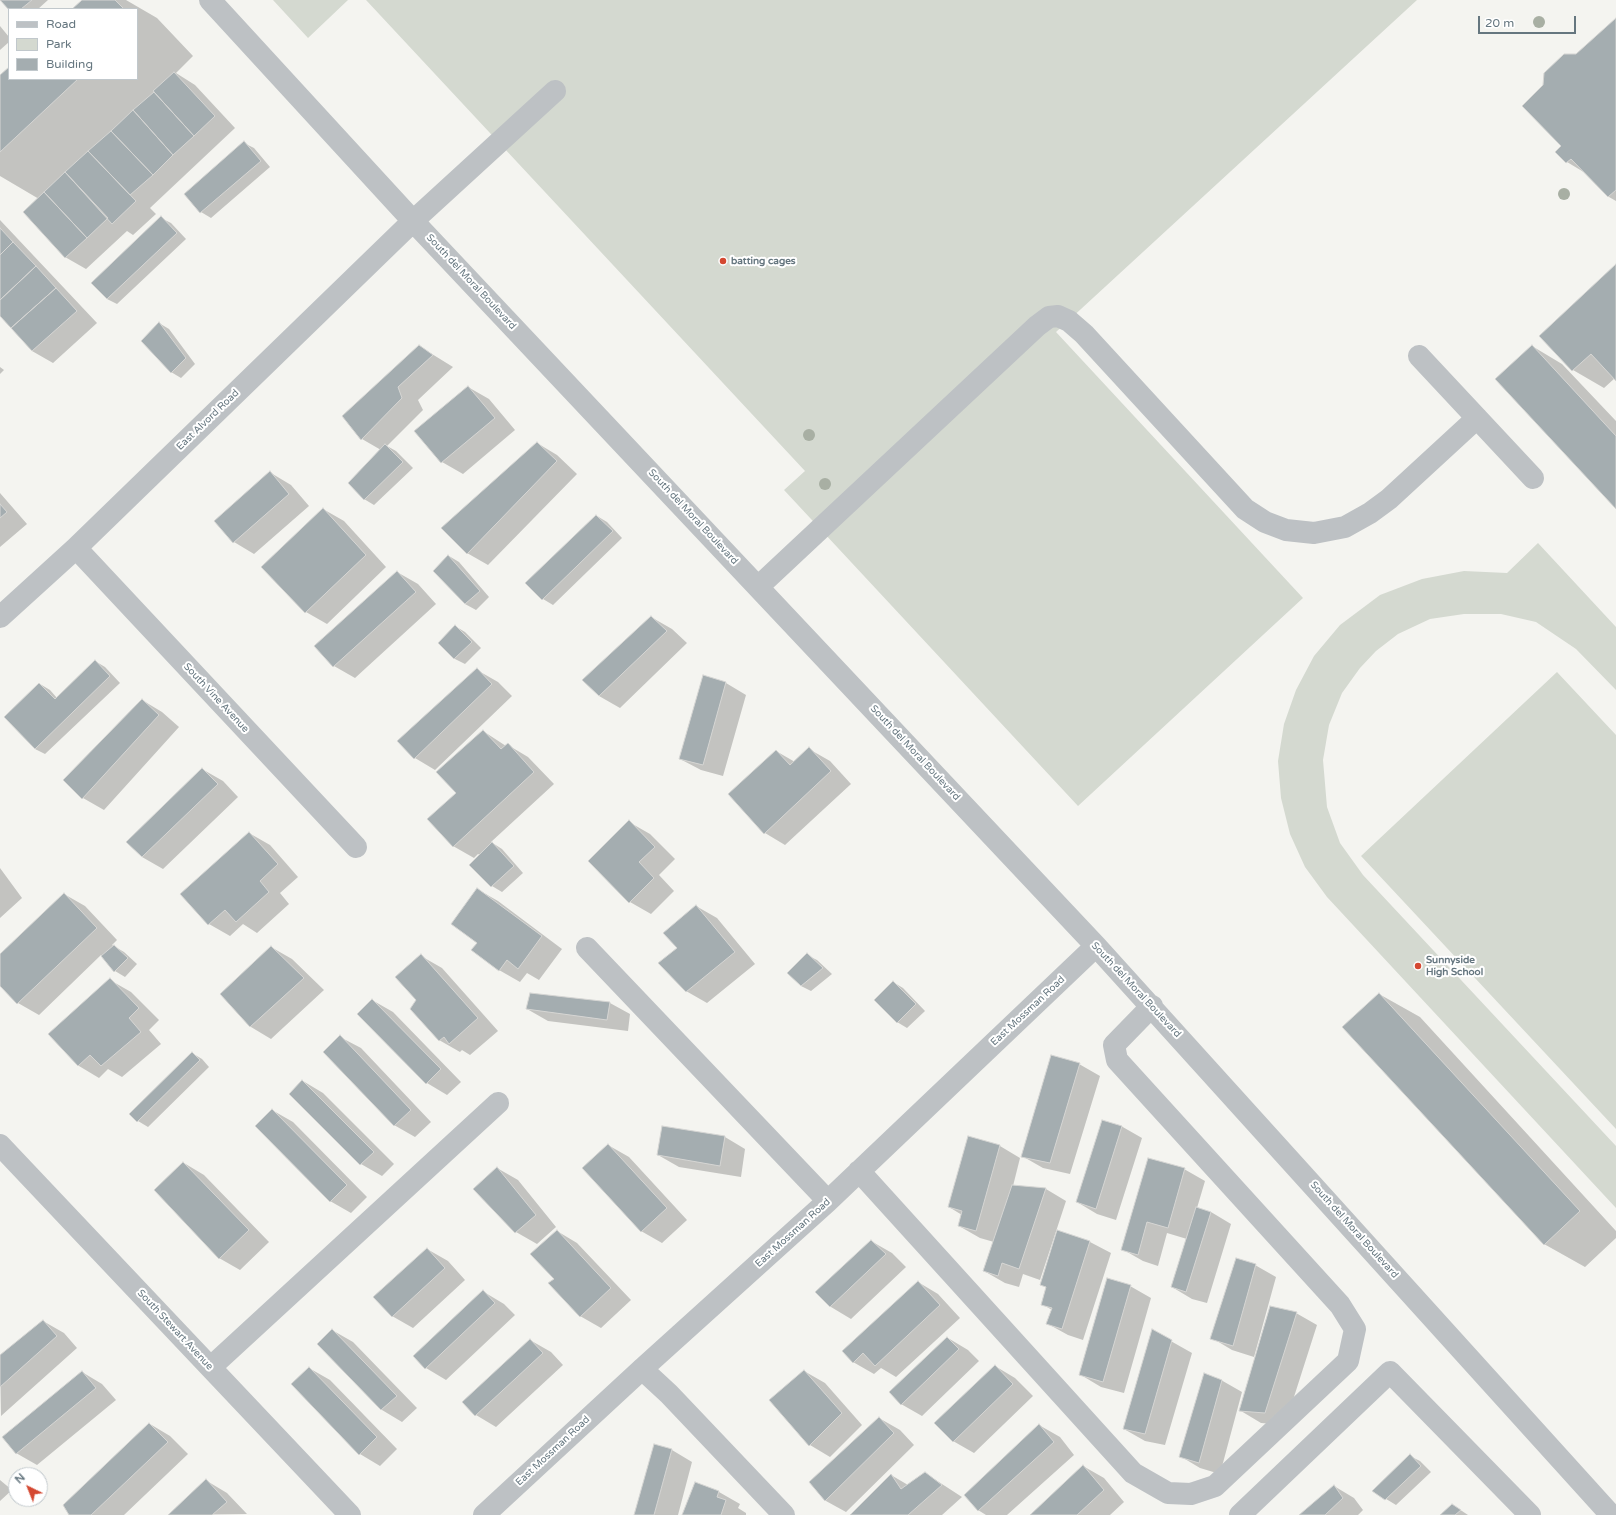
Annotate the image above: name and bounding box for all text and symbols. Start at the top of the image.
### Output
legend [8,8,138,80]
scale bar [1480,8,1578,34]
text: 20 m [1485,16,1514,30]
text: Road [46,17,76,31]
text: Park [46,37,72,51]
text: Building [46,57,93,71]
street label: South del Moral Boulevard [424,232,518,332]
place label: batting cages [731,255,796,267]
marker: batting cages [718,256,728,266]
street label: East Alvord Road [174,387,242,453]
street label: South del Moral Boulevard [646,467,740,567]
street label: South Vine Avenue [181,661,251,735]
street label: South del Moral Boulevard [868,703,962,803]
street label: South del Moral Boulevard [1089,940,1183,1040]
place label: Sunnyside High School [1426,954,1483,978]
marker: Sunnyside High School [1413,961,1423,971]
street label: East Mossman Road [988,974,1068,1048]
street label: South del Moral Boulevard [1307,1179,1401,1281]
street label: East Mossman Road [753,1196,833,1270]
street label: South Stewart Avenue [135,1287,215,1373]
street label: East Mossman Road [513,1414,593,1488]
north arrow [8,1467,48,1507]
text: N [12,1471,28,1486]

